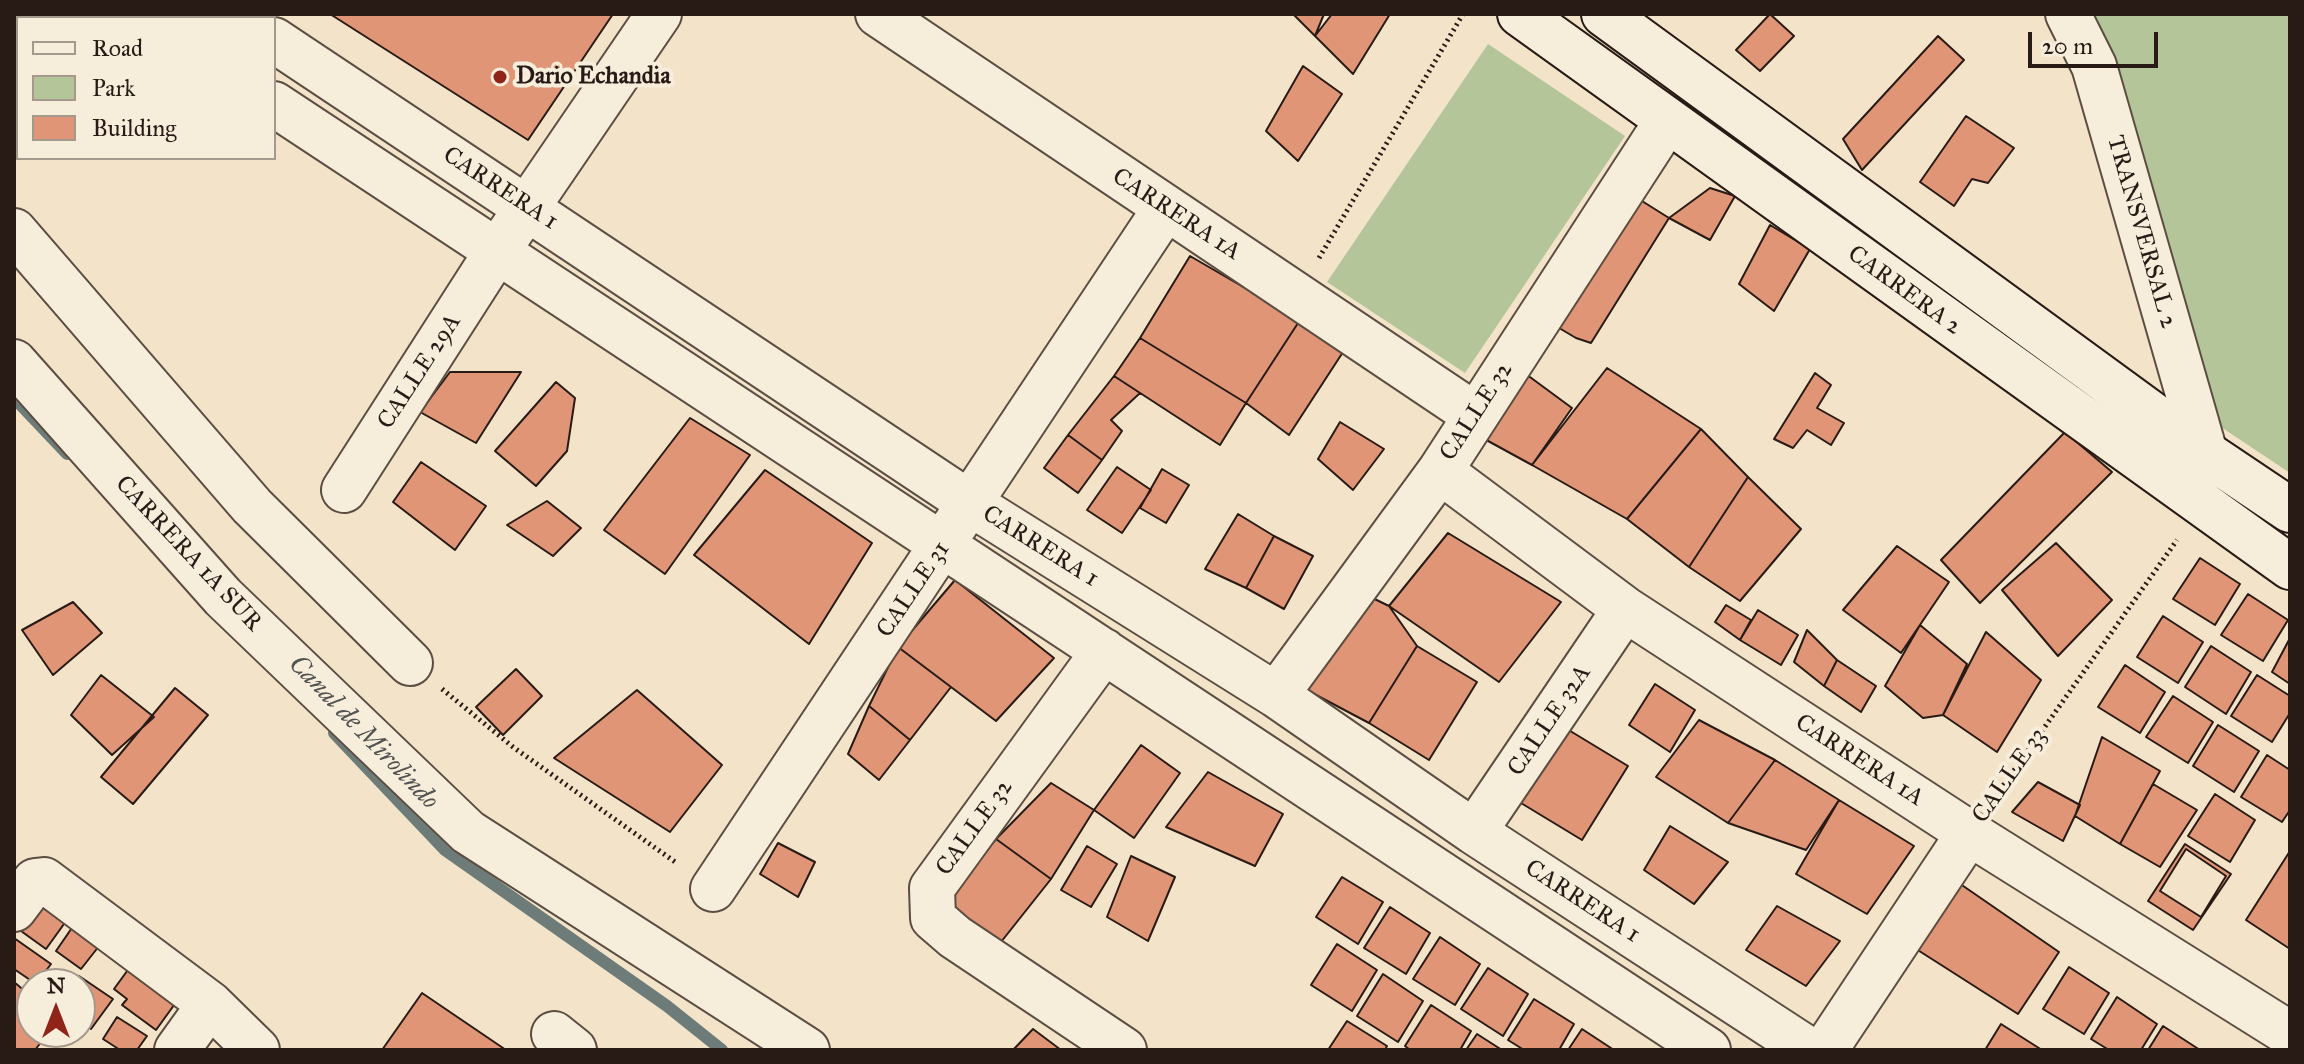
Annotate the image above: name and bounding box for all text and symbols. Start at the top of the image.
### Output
legend [16,16,276,160]
scale bar [2032,16,2162,66]
text: 20 m [2042,31,2093,61]
text: Road [92,33,143,63]
place label: Dario Echandia [516,63,671,91]
marker: Dario Echandia [491,68,509,86]
text: Park [92,73,135,103]
text: Building [92,113,177,143]
street label: TRANSVERSAL 2 [2100,132,2182,332]
street label: CARRERA 1 [437,141,563,237]
street label: CARRERA 1A [1106,163,1246,267]
street label: CARRERA 2 [1842,240,1966,342]
street label: CALLE 29A [372,309,468,435]
street label: CALLE 32 [1434,357,1520,467]
street label: CARRERA 1A SUR [109,470,267,638]
street label: CARRERA 1 [977,500,1103,594]
street label: CALLE 31 [871,537,957,643]
water label: Canal de Mirolindo [281,649,445,817]
street label: CALLE 32A [1502,660,1598,782]
street label: CARRERA 1A [1789,709,1929,813]
street label: CALLE 33 [1967,723,2053,829]
street label: CALLE 32 [931,774,1019,882]
street label: CARRERA 1 [1519,854,1645,950]
north arrow [16,968,96,1048]
text: N [47,972,65,999]

